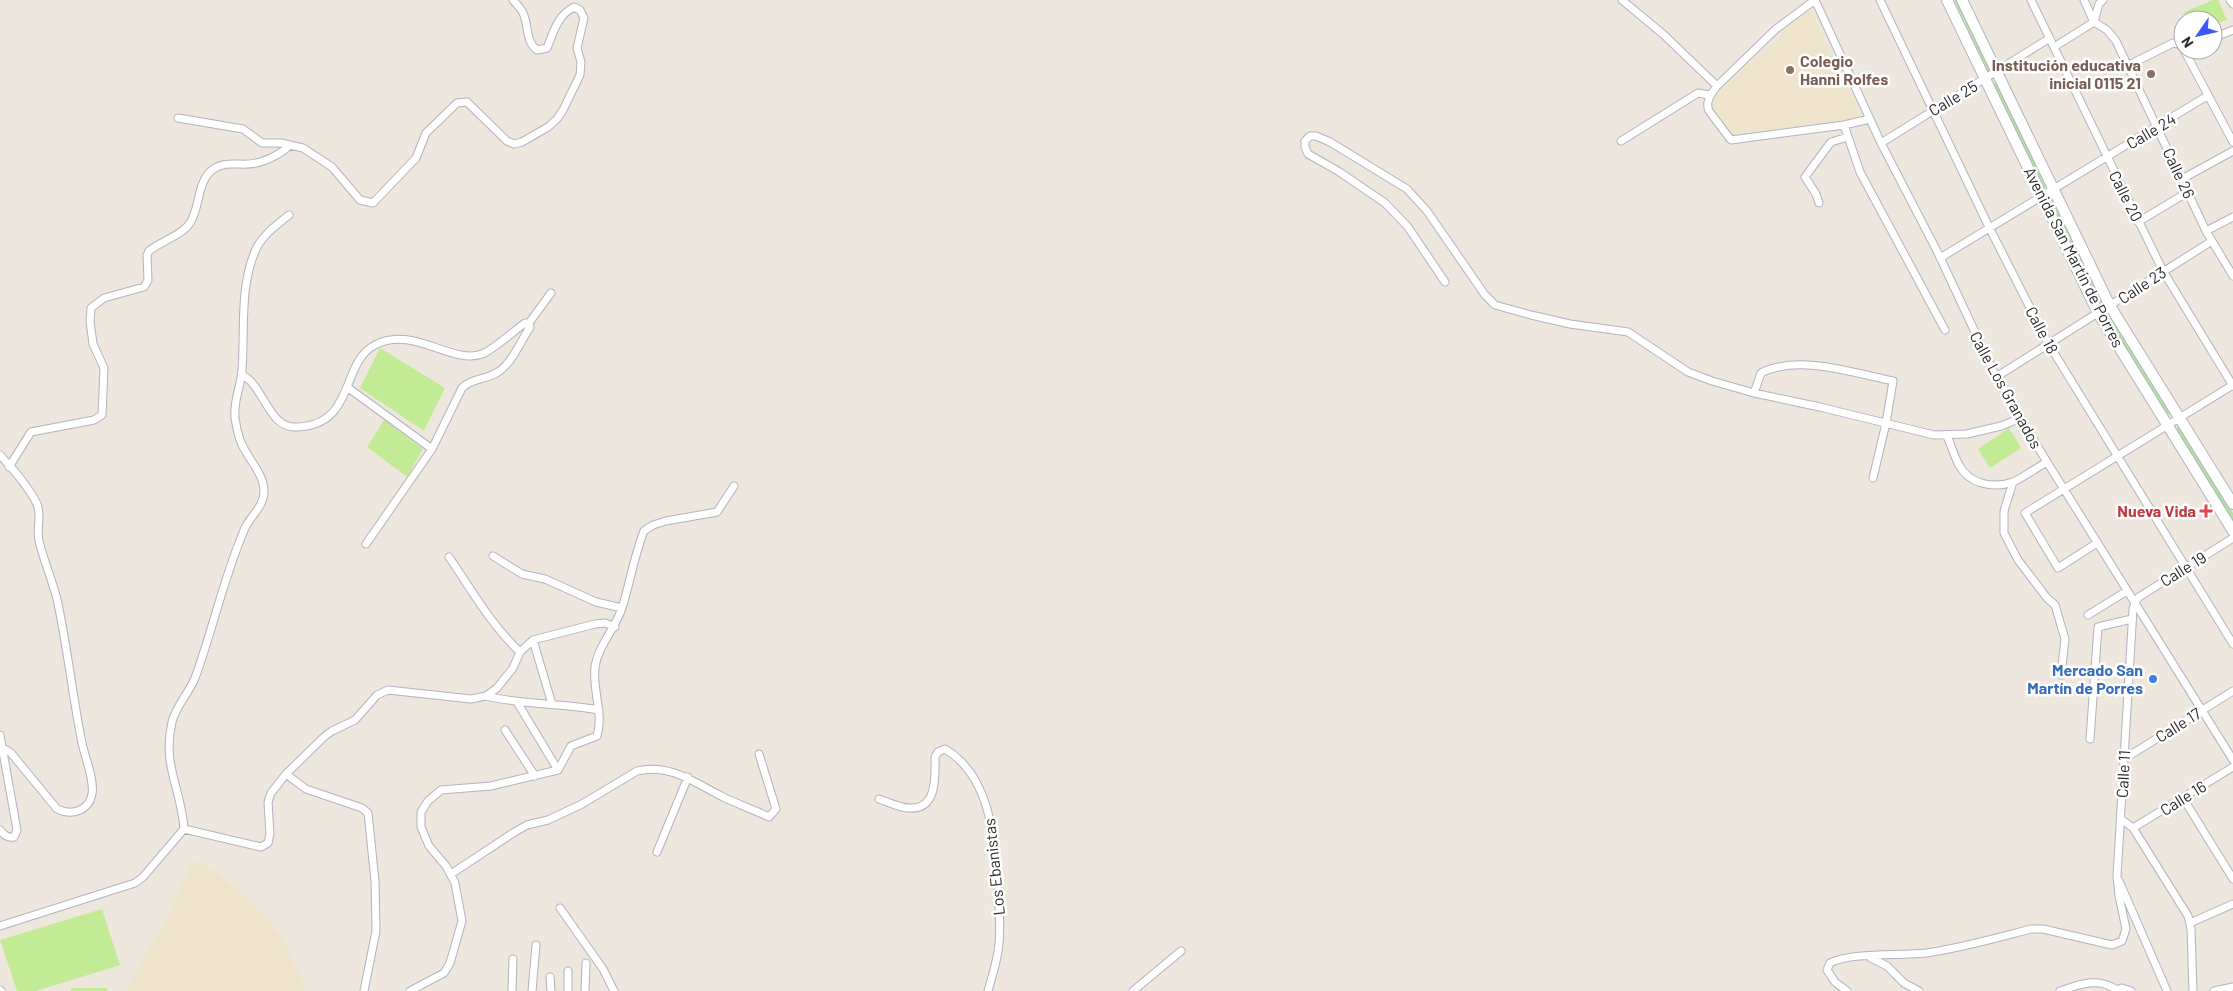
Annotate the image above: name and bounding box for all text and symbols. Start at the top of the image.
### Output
north arrow [2173,10,2223,60]
text: N [2177,34,2196,51]
place label: Colegio Hanni Rolfes [1800,51,1888,88]
place label: Institución educativa inicial 0115 21 [1992,55,2141,92]
marker: Colegio Hanni Rolfes [1784,64,1796,76]
marker: Institución educativa inicial 0115 21 [2145,68,2157,80]
street label: Calle 25 [1925,76,1981,120]
street label: Calle 24 [2123,108,2179,153]
street label: Calle 26 [2159,144,2199,201]
street label: Avenida San Martín de Porres [2021,163,2128,350]
street label: Calle 20 [2106,167,2147,224]
street label: Calle 23 [2114,262,2169,307]
street label: Calle 18 [2022,303,2063,357]
street label: Calle Los Granados [1966,328,2047,452]
place label: Nueva Vida [2117,501,2196,520]
marker: Nueva Vida [2200,505,2212,517]
street label: Calle 19 [2156,547,2209,590]
place label: Mercado San Martín de Porres [2027,660,2143,697]
marker: Mercado San Martín de Porres [2147,673,2159,685]
street label: Calle 17 [2151,703,2204,746]
street label: Calle 11 [2112,749,2133,799]
street label: Calle 16 [2156,776,2209,819]
street label: Los Ebanistas [979,818,1008,916]

